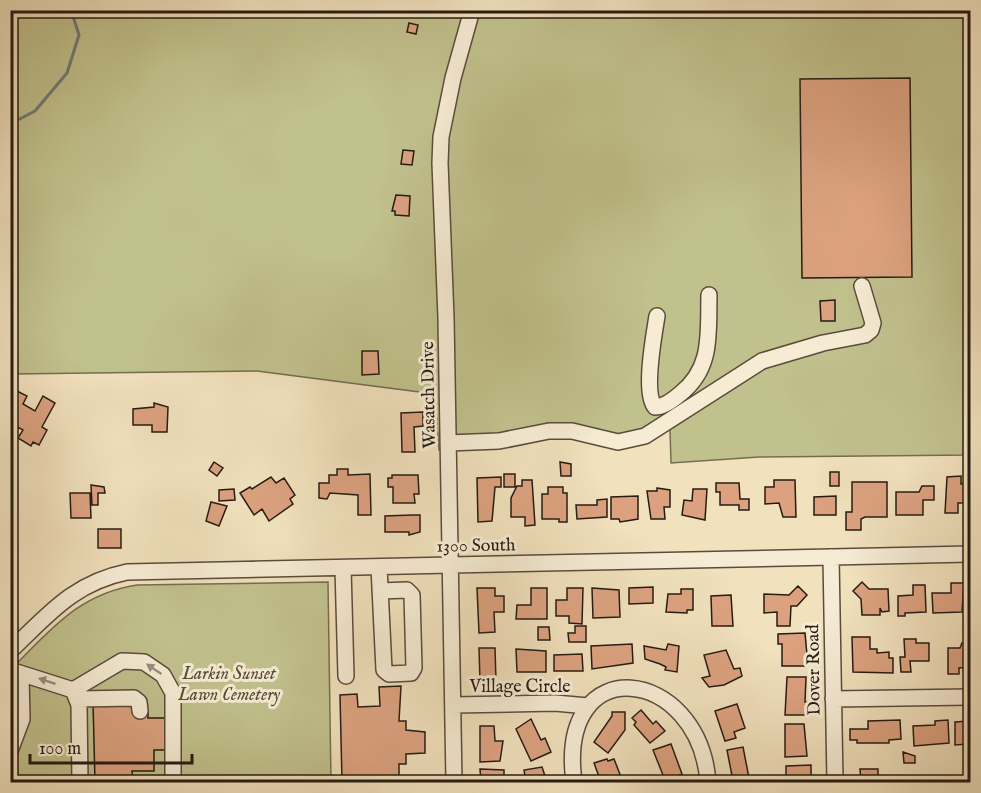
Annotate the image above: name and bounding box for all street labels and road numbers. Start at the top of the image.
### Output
street label: Wasatch Drive [417,341,442,449]
street label: 1300 South [436,534,516,559]
street label: Dover Road [802,624,827,716]
street label: Village Circle [468,676,571,699]

